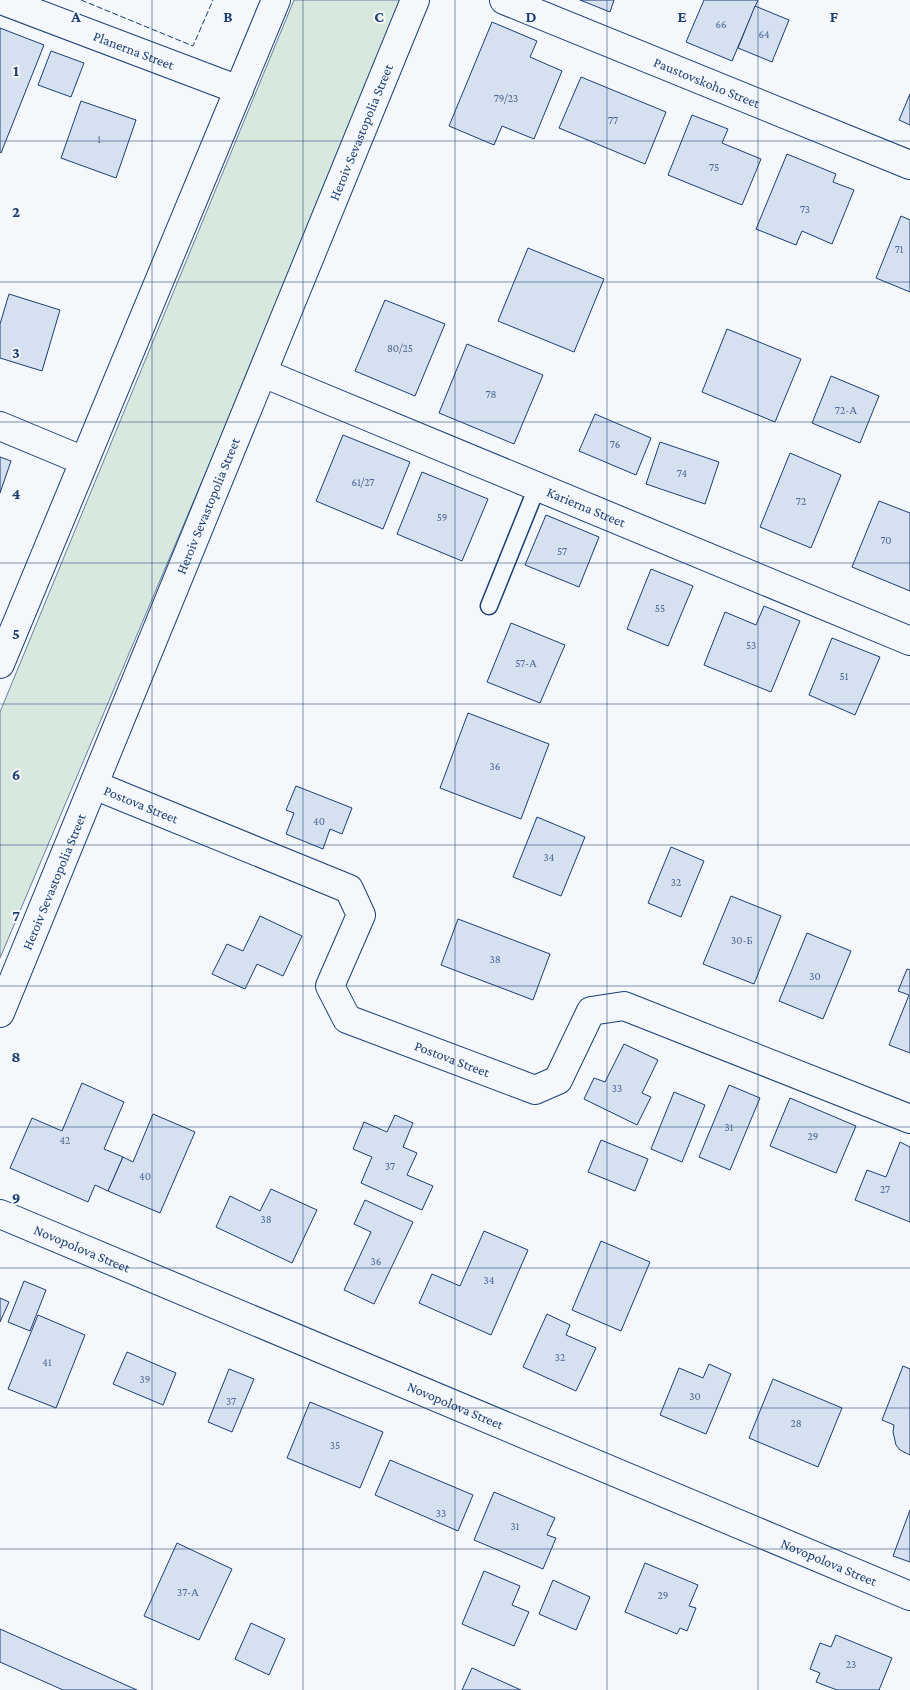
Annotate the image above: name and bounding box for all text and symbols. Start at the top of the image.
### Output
text: A [70,8,81,25]
text: B [223,8,233,25]
text: C [374,8,384,25]
text: D [525,8,537,25]
text: E [677,8,687,25]
text: F [830,8,839,25]
house number: 66 [715,18,727,30]
street label: Planerna Street [91,28,177,73]
house number: 64 [758,28,770,40]
street label: Paustovskoho Street [651,54,763,111]
street label: Heroiv Sevastopolia Street [326,61,396,203]
text: 1 [13,62,19,79]
house number: 79/23 [494,92,518,104]
house number: 77 [608,114,618,126]
house number: 1 [97,133,101,145]
house number: 75 [709,161,719,173]
text: 2 [12,203,20,220]
house number: 73 [800,203,810,215]
house number: 71 [895,243,904,255]
house number: 80/25 [387,342,413,354]
text: 3 [12,344,20,361]
house number: 78 [486,388,497,400]
house number: 72-А [835,404,857,416]
street label: Heroiv Sevastopolia Street [173,435,243,576]
house number: 76 [610,438,620,450]
house number: 74 [677,467,688,479]
house number: 61/27 [352,476,374,488]
street label: Karierna Street [545,484,628,530]
text: 4 [12,485,21,502]
house number: 72 [796,495,806,507]
house number: 59 [437,511,447,523]
house number: 70 [880,534,892,546]
house number: 57 [557,545,567,557]
house number: 55 [655,602,665,614]
text: 5 [12,625,20,642]
house number: 53 [746,639,756,651]
house number: 57-А [515,657,537,669]
house number: 51 [840,670,849,682]
house number: 36 [490,760,500,772]
text: 6 [12,766,20,783]
street label: Postova Street [102,782,181,827]
street label: Heroiv Sevastopolia Street [19,811,89,952]
house number: 40 [313,815,325,827]
house number: 34 [544,851,555,863]
house number: 32 [671,876,681,888]
text: 7 [12,907,20,924]
house number: 30-Б [731,934,753,946]
house number: 38 [489,953,501,965]
house number: 30 [809,970,821,982]
street label: Postova Street [412,1037,492,1080]
text: 8 [11,1048,21,1065]
house number: 33 [612,1082,622,1094]
house number: 31 [725,1121,734,1133]
house number: 29 [808,1130,818,1142]
house number: 42 [60,1134,70,1146]
house number: 37 [385,1160,395,1172]
house number: 40 [139,1170,151,1182]
house number: 27 [880,1183,890,1195]
text: 9 [12,1189,20,1206]
house number: 38 [260,1213,272,1225]
street label: Novopolova Street [32,1221,133,1276]
house number: 36 [371,1255,381,1267]
house number: 34 [484,1274,495,1286]
house number: 32 [555,1351,565,1363]
house number: 41 [42,1356,52,1368]
house number: 39 [140,1373,150,1385]
street label: Novopolova Street [405,1378,506,1433]
house number: 30 [689,1390,701,1402]
house number: 37 [226,1395,236,1407]
house number: 28 [790,1417,802,1429]
house number: 35 [330,1439,340,1451]
house number: 33 [436,1507,446,1519]
house number: 31 [511,1520,520,1532]
street label: Novopolova Street [779,1535,880,1589]
house number: 37-А [177,1586,199,1598]
house number: 29 [658,1589,668,1601]
house number: 23 [846,1658,856,1670]

